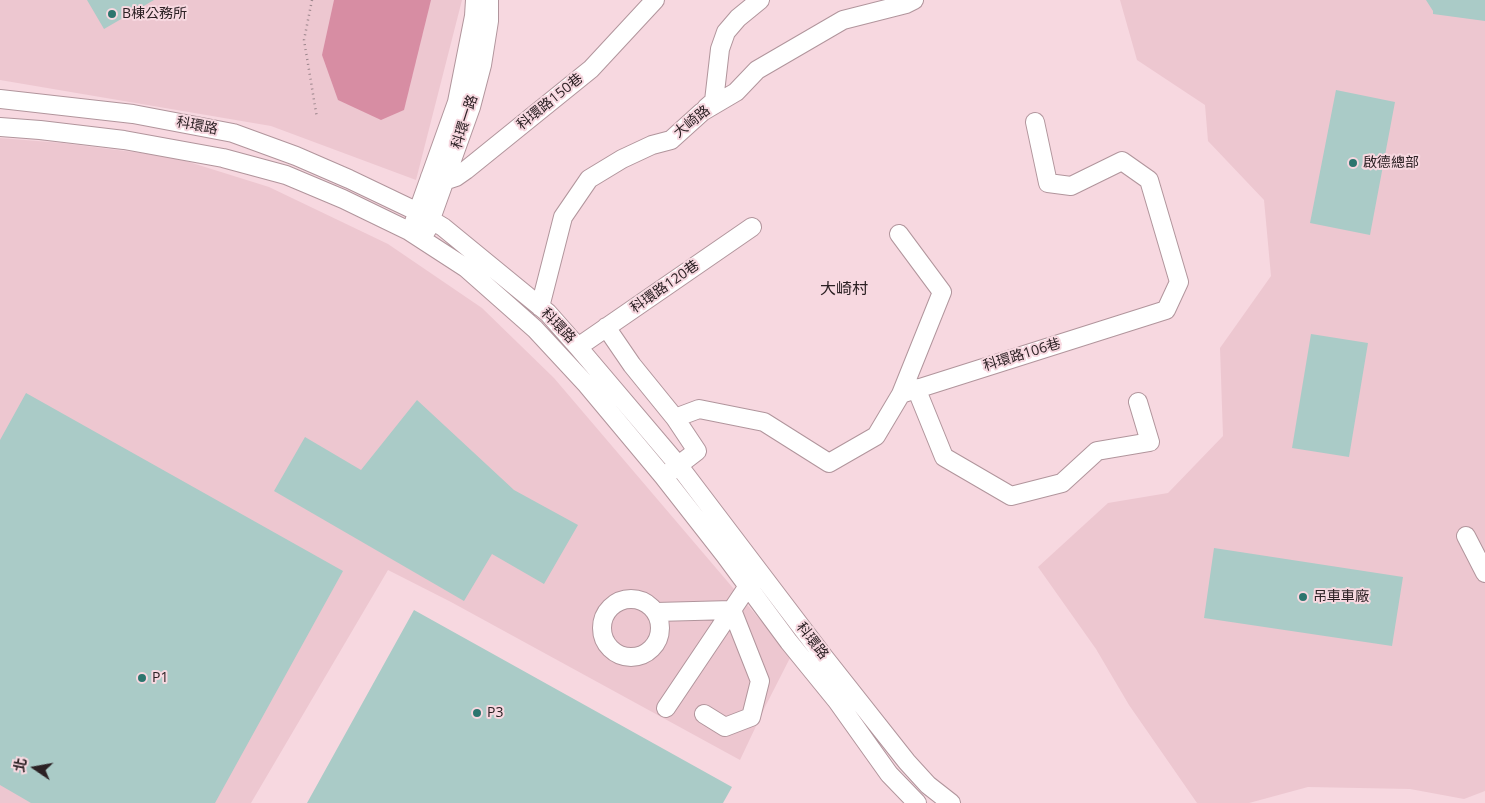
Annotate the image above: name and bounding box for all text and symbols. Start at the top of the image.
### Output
place label: B棟公務所 [122,6,187,22]
marker: B棟公務所 [106,8,118,20]
street label: 科環路150巷 [514,70,586,134]
street label: 科環一路 [448,93,482,151]
street label: 大崎路 [670,102,714,142]
street label: 科環路 [175,114,219,138]
place label: 啟德總部 [1363,155,1419,171]
marker: 啟德總部 [1347,157,1359,169]
street label: 科環路120巷 [627,257,703,317]
district label: 大崎村 [820,279,868,299]
street label: 科環路 [537,305,579,347]
street label: 科環路106巷 [981,335,1063,375]
place label: 吊車車廠 [1313,589,1369,605]
marker: 吊車車廠 [1297,591,1309,603]
street label: 科環路 [792,619,832,663]
place label: P1 [152,670,168,686]
marker: P1 [136,672,148,684]
place label: P3 [487,705,503,721]
marker: P3 [471,707,483,719]
north arrow [10,743,60,793]
text: 北 [9,756,31,774]

